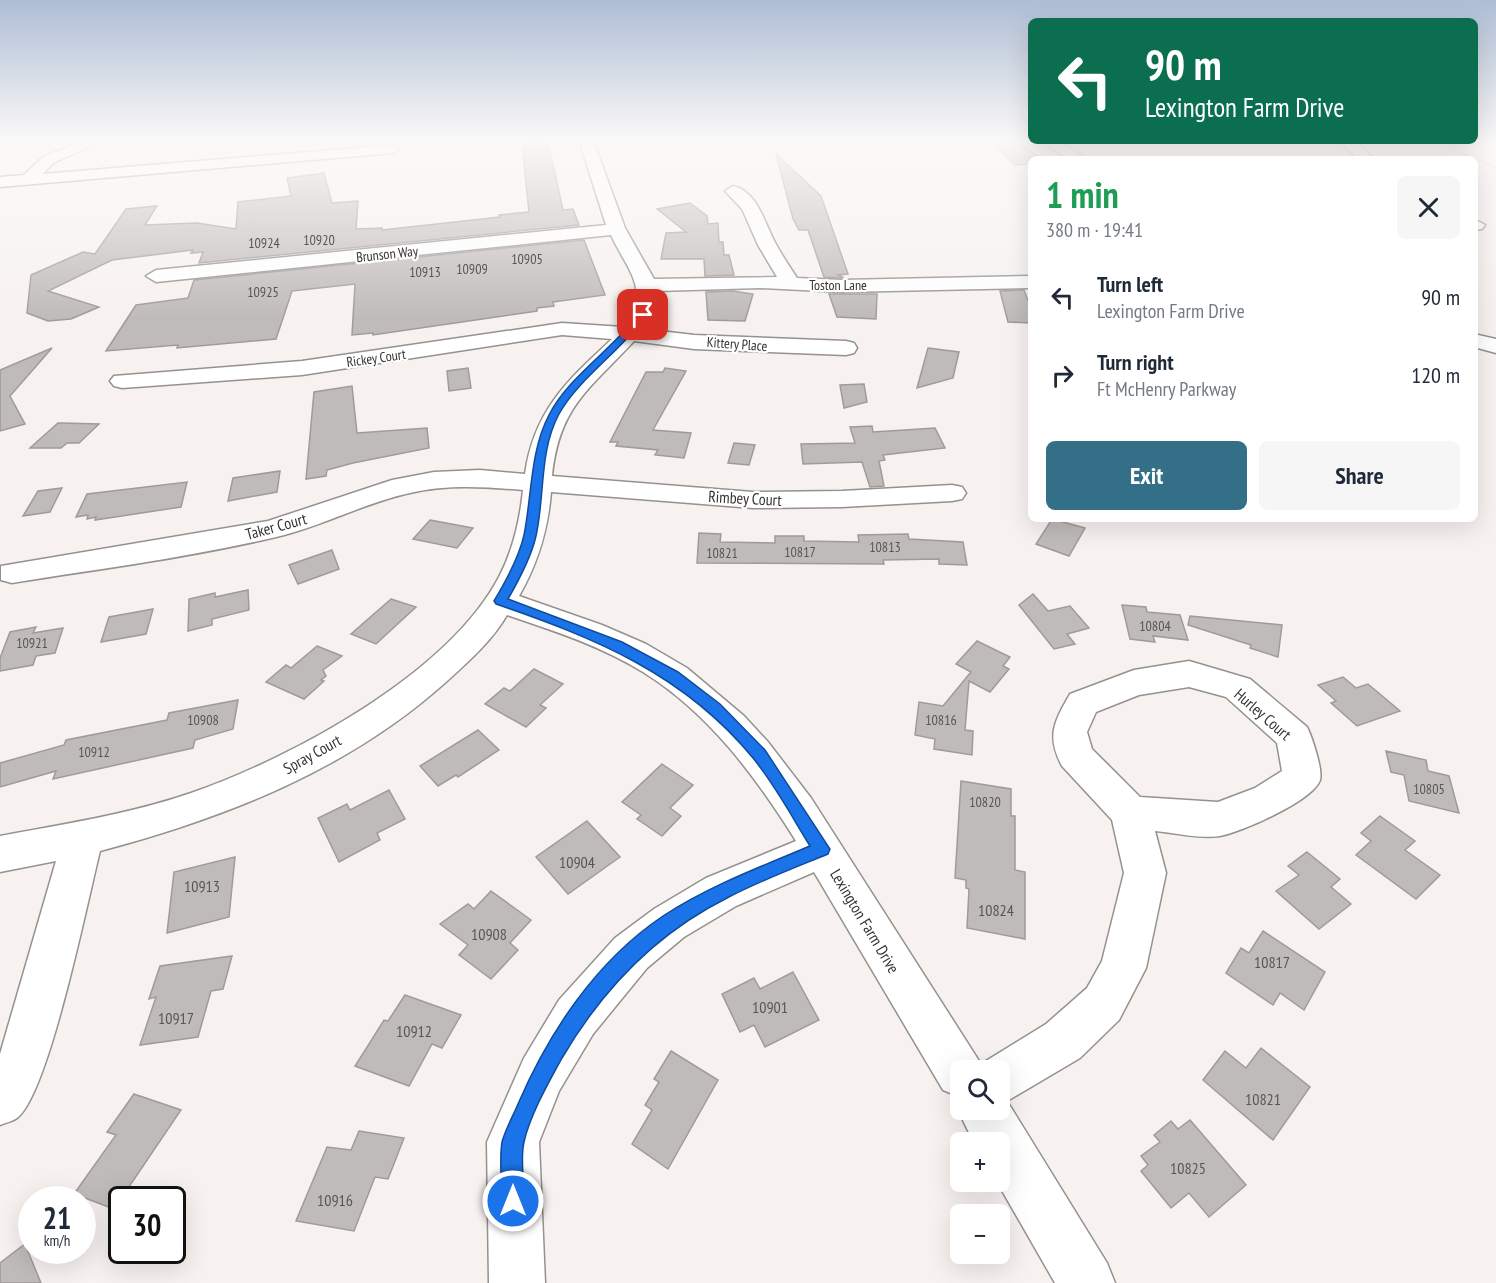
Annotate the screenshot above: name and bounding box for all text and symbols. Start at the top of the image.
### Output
text: 90 m [1145,37,1222,92]
icon: left [1046,42,1124,120]
text: Lexington Farm Drive [1145,90,1344,124]
text: 1 min [1046,171,1119,218]
button: close [1397,176,1460,239]
text: 380 m · 19:41 [1046,217,1143,243]
house number: 10920 [303,231,335,249]
house number: 10924 [248,234,280,252]
street label: Brunson Way [355,242,420,266]
house number: 10905 [511,250,543,268]
house number: 10909 [456,260,488,278]
house number: 10913 [409,263,441,281]
text: Turn left [1097,270,1163,298]
street label: Toston Lane [809,276,867,294]
icon: left [1046,281,1079,314]
house number: 10925 [247,283,279,301]
text: 90 m [1421,283,1460,311]
pin [617,289,668,340]
icon: arrive [626,298,659,331]
text: Lexington Farm Drive [1097,298,1245,324]
street label: Kittery Place [706,333,768,355]
street label: Rickey Court [345,345,407,371]
text: Turn right [1097,348,1174,376]
icon: right [1046,359,1079,392]
text: 120 m [1411,361,1460,389]
text: Ft McHenry Parkway [1097,376,1236,402]
button: Exit [1046,441,1247,510]
button: Share [1259,441,1460,510]
street label: Rimbey Court [708,486,783,510]
street label: Taker Court [243,508,309,544]
house number: 10813 [869,538,901,556]
house number: 10817 [784,543,816,561]
house number: 10821 [706,544,738,562]
house number: 10804 [1139,617,1171,635]
house number: 10921 [16,634,48,652]
street label: Hurley Court [1230,684,1296,745]
house number: 10908 [187,711,219,729]
house number: 10816 [925,711,957,729]
street label: Spray Court [279,730,345,778]
house number: 10912 [78,743,110,761]
house number: 10805 [1413,780,1445,798]
house number: 10820 [969,793,1001,811]
house number: 10904 [559,852,595,872]
street label: Lexington Farm Drive [826,865,904,977]
house number: 10913 [184,876,220,896]
house number: 10824 [978,900,1014,920]
house number: 10908 [471,924,507,944]
house number: 10817 [1254,952,1290,972]
house number: 10901 [752,997,788,1017]
house number: 10917 [158,1008,194,1028]
house number: 10912 [396,1021,432,1041]
map controls [950,1060,1010,1264]
button: search [950,1060,1010,1120]
house number: 10821 [1245,1089,1281,1109]
button: + [950,1132,1010,1192]
house number: 10825 [1170,1158,1206,1178]
position arrow [481,1169,545,1233]
speed limit sign: 30 [108,1186,186,1264]
house number: 10916 [317,1190,353,1210]
text: 21 [43,1198,71,1237]
button: − [950,1204,1010,1264]
text: km/h [44,1231,70,1250]

